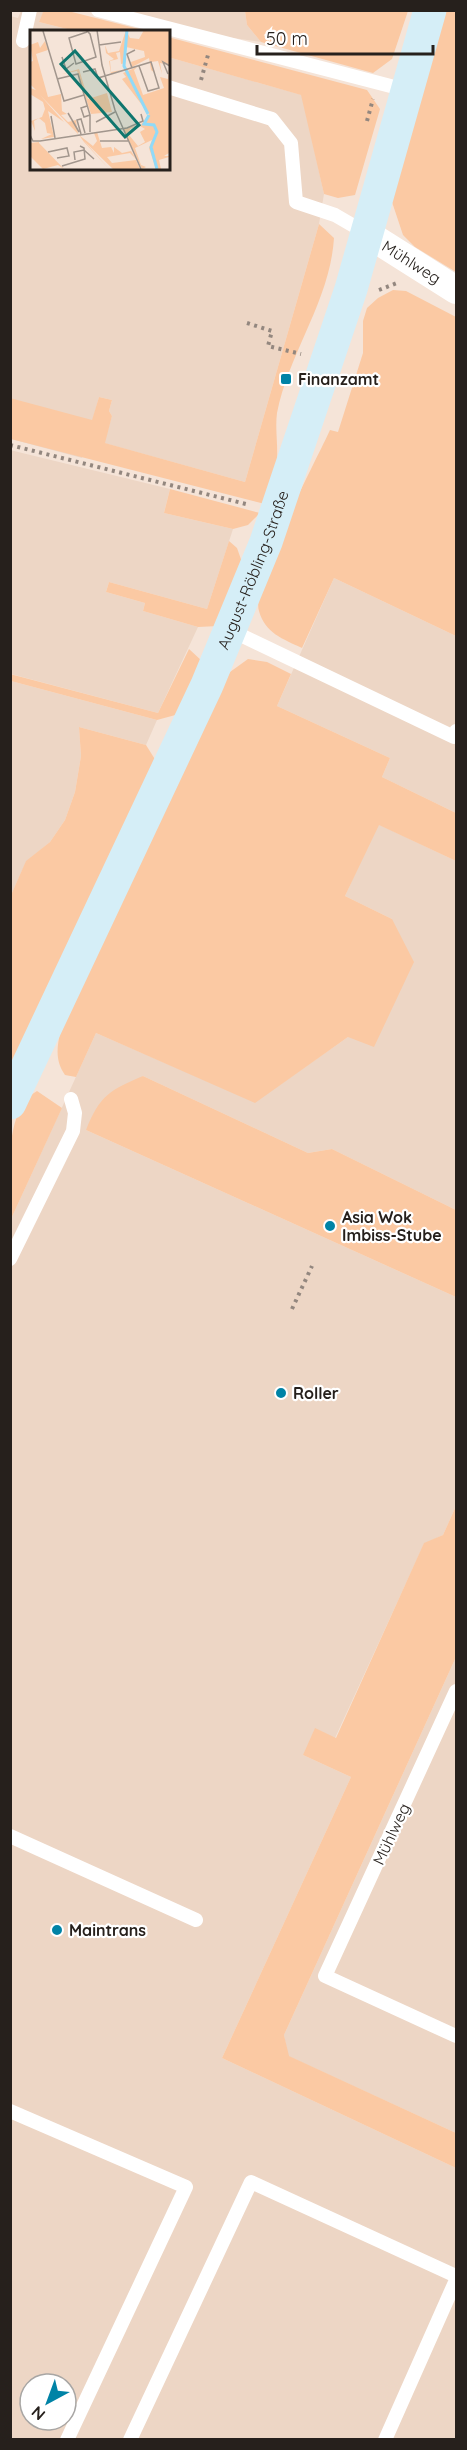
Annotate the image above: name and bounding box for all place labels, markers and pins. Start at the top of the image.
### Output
place label: Finanzamt [298,369,379,389]
marker: Finanzamt [279,372,293,386]
place label: Asia Wok Imbiss-Stube [342,1207,442,1245]
marker: Asia Wok Imbiss-Stube [323,1219,337,1233]
place label: Roller [293,1383,339,1403]
marker: Roller [274,1386,288,1400]
place label: Maintrans [69,1920,146,1940]
marker: Maintrans [50,1923,64,1937]

